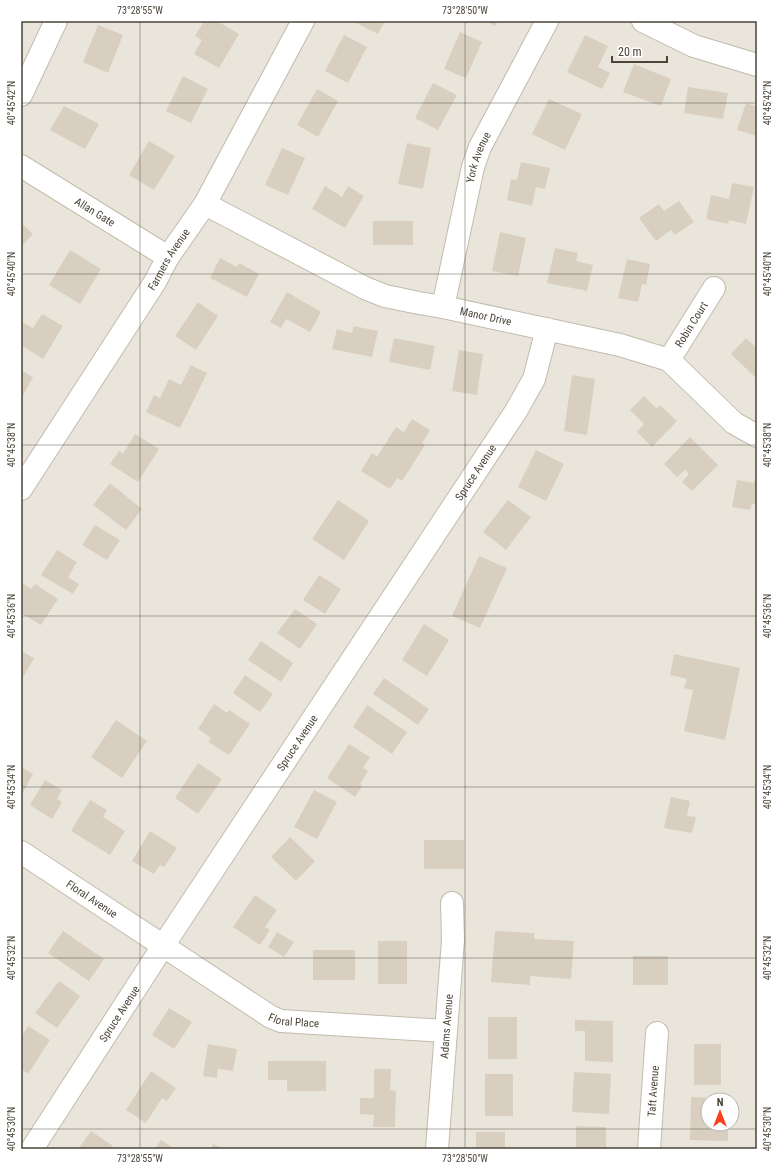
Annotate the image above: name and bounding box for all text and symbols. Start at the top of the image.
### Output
text: 73°28'55"W [117,5,163,16]
text: 73°28'50"W [442,5,488,16]
scale bar [612,38,667,64]
text: 20 m [618,45,642,59]
text: 40°45'42"N [6,81,17,125]
text: 40°45'42"N [762,81,773,125]
street label: York Avenue [463,129,493,184]
street label: Allan Gate [73,194,117,229]
street label: Farmers Avenue [145,226,192,293]
text: 40°45'40"N [6,252,17,296]
text: 40°45'40"N [762,252,773,296]
street label: Robin Court [672,299,710,350]
street label: Manor Drive [459,304,513,328]
text: 40°45'38"N [6,423,17,467]
text: 40°45'38"N [762,423,773,467]
street label: Spruce Avenue [452,442,499,503]
text: 40°45'36"N [6,594,17,638]
text: 40°45'36"N [762,594,773,638]
street label: Spruce Avenue [274,712,320,773]
text: 40°45'34"N [6,765,17,809]
text: 40°45'34"N [762,765,773,809]
street label: Floral Avenue [64,877,120,920]
text: 40°45'32"N [6,936,17,980]
text: 40°45'32"N [762,936,773,980]
street label: Spruce Avenue [96,983,142,1044]
street label: Adams Avenue [437,994,455,1059]
street label: Floral Place [267,1010,320,1030]
street label: Taft Avenue [645,1065,661,1117]
north arrow [700,1092,740,1132]
text: N [717,1096,724,1109]
text: 40°45'30"N [6,1107,17,1151]
text: 40°45'30"N [762,1107,773,1151]
text: 73°28'55"W [117,1153,163,1164]
text: 73°28'50"W [442,1153,488,1164]

